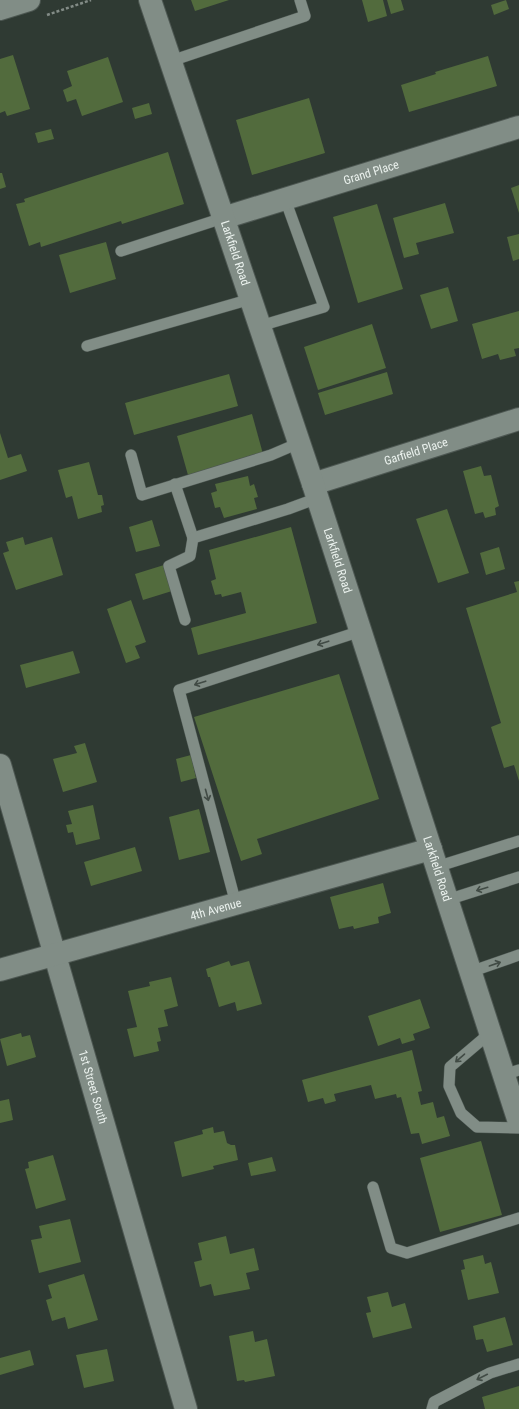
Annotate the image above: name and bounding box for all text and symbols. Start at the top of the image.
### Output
street label: Grand Place [342,157,401,188]
street label: Larkfield Road [218,219,253,287]
street label: Garfield Place [382,435,450,468]
street label: Larkfield Road [321,526,355,595]
one-way arrow [317,640,330,647]
one-way arrow [193,680,206,687]
one-way arrow [204,788,211,801]
street label: Larkfield Road [420,834,454,903]
one-way arrow [475,886,488,893]
street label: 4th Avenue [188,895,243,923]
one-way arrow [488,959,500,967]
street label: 1st Street South [76,1048,110,1126]
one-way arrow [456,1053,466,1062]
one-way arrow [477,1374,489,1381]

